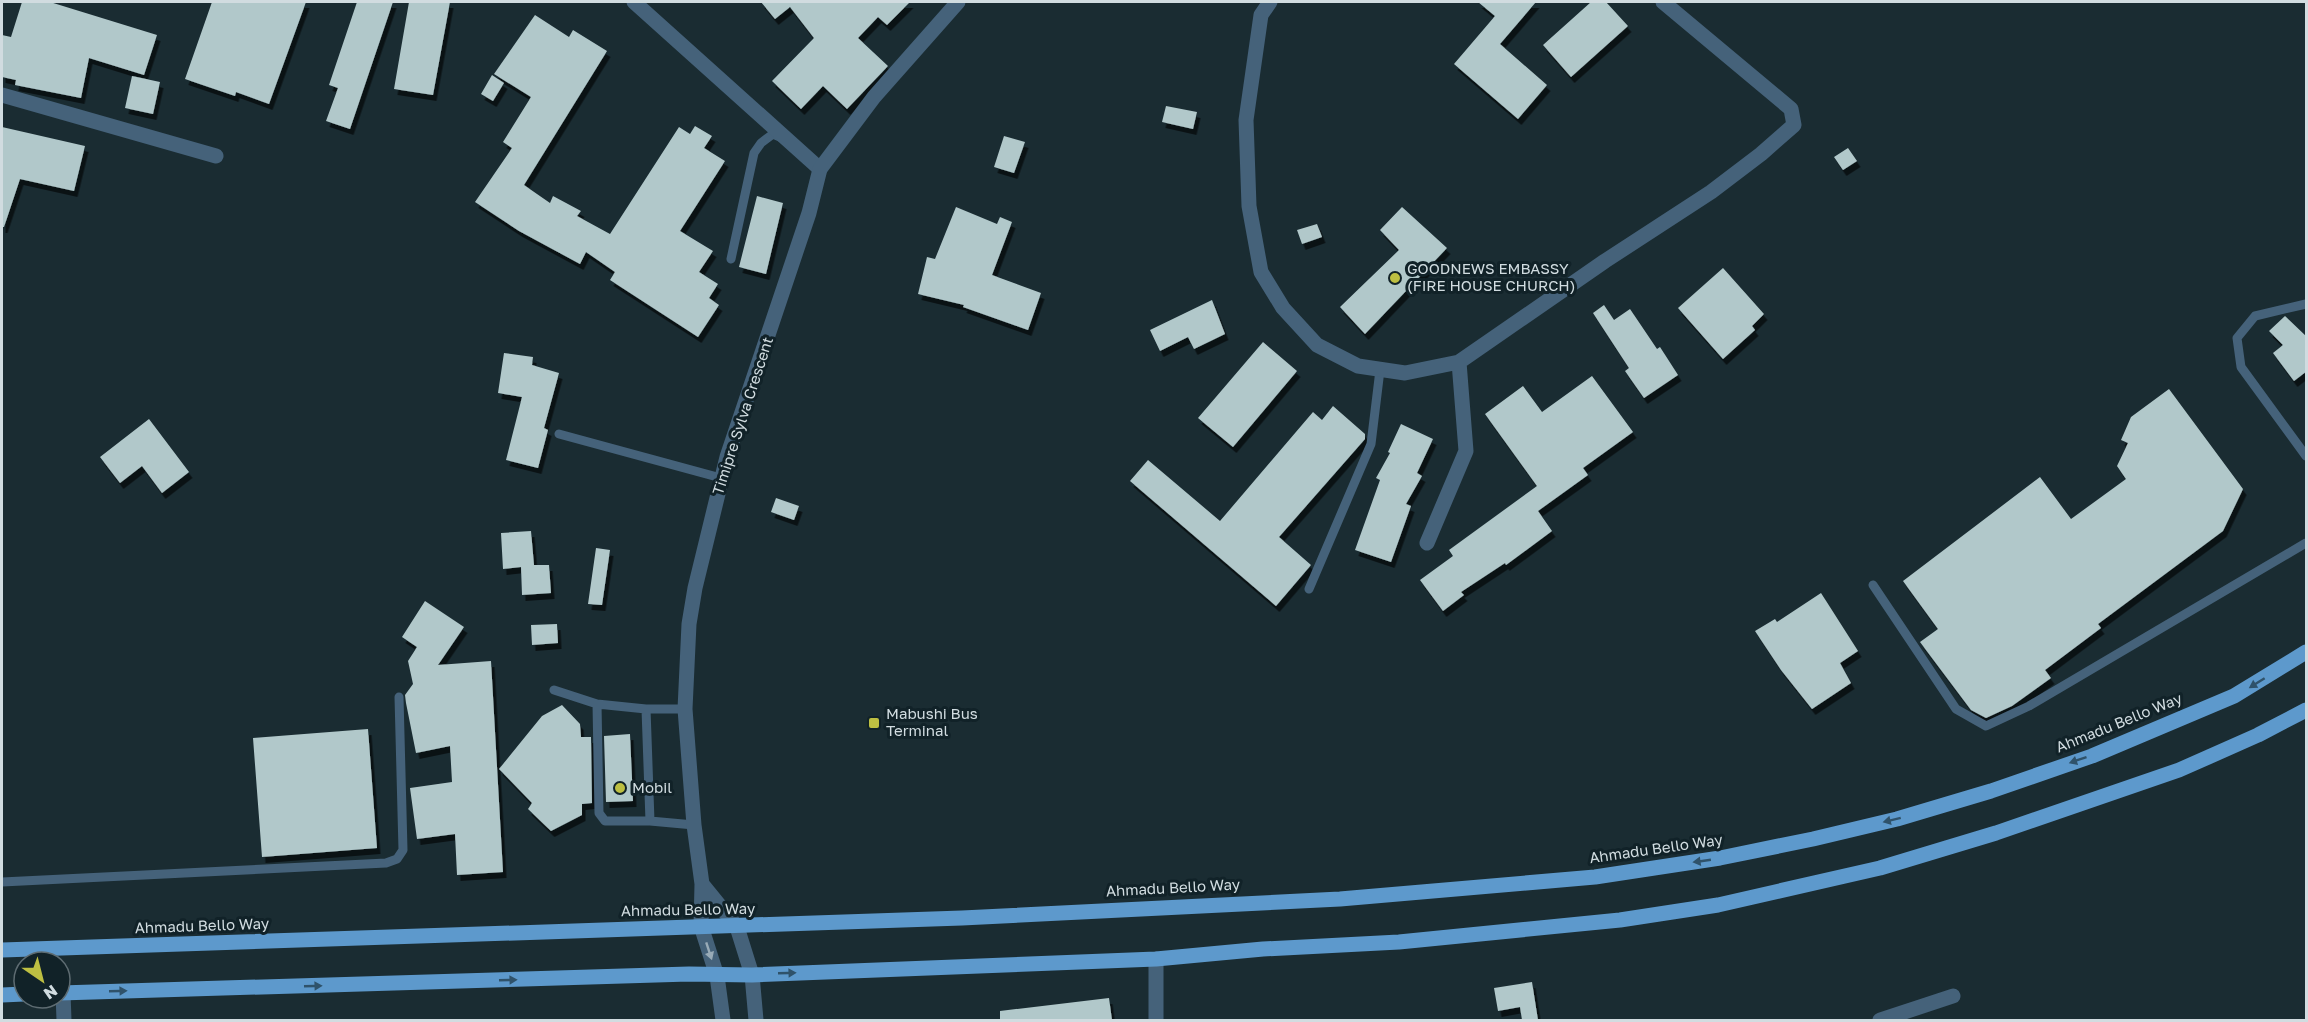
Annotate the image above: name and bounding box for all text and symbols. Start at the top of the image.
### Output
place label: GOODNEWS EMBASSY (FIRE HOUSE CHURCH) [1407,259,1575,294]
marker: GOODNEWS EMBASSY (FIRE HOUSE CHURCH) [1388,271,1402,285]
street label: Timipre Sylva Crescent [708,334,776,497]
one-way arrow [2249,677,2265,688]
street label: Ahmadu Bello Way [2053,688,2185,756]
place label: Mabushi Bus Terminal [886,704,978,739]
marker: Mabushi Bus Terminal [867,716,881,730]
one-way arrow [2069,756,2087,766]
place label: Mobil [632,778,672,796]
marker: Mobil [613,781,627,795]
one-way arrow [1883,815,1902,825]
street label: Ahmadu Bello Way [1588,830,1724,866]
one-way arrow [1692,857,1711,866]
street label: Ahmadu Bello Way [1105,874,1241,900]
street label: Ahmadu Bello Way [621,899,756,919]
street label: Ahmadu Bello Way [134,914,270,936]
one-way arrow [704,942,714,960]
north arrow [12,950,72,1010]
one-way arrow [778,969,797,978]
one-way arrow [499,975,518,984]
text: N [40,981,61,1004]
one-way arrow [304,981,323,990]
one-way arrow [109,987,128,996]

